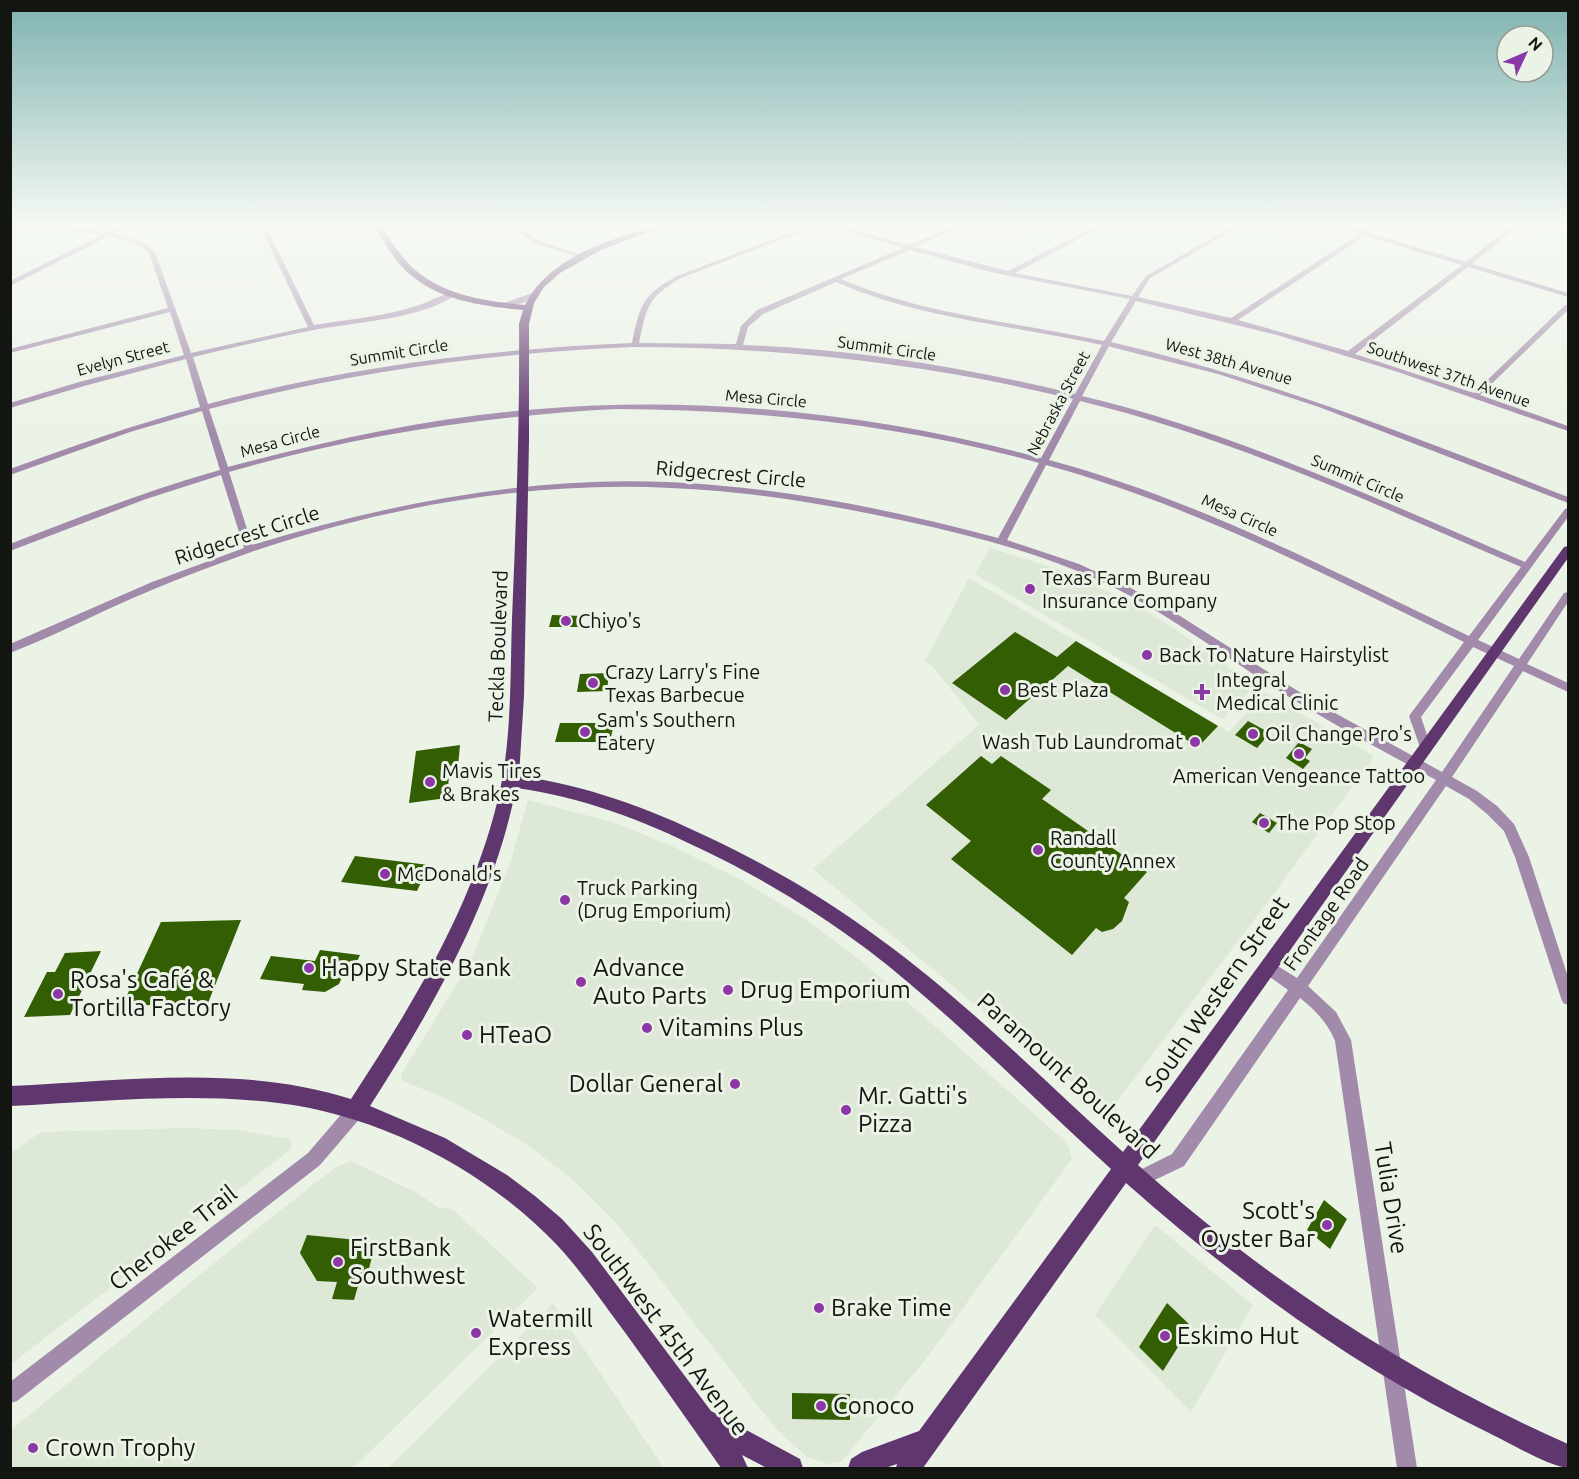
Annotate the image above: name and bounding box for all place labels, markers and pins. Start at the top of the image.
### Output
place label: Texas Farm Bureau Insurance Company [1042,566,1217,612]
marker: Texas Farm Bureau Insurance Company [1023,582,1037,596]
place label: Chiyo's [578,609,641,632]
marker: Chiyo's [559,614,573,628]
place label: Back To Nature Hairstylist [1159,643,1389,666]
marker: Back To Nature Hairstylist [1140,648,1154,662]
place label: Crazy Larry's Fine Texas Barbecue [605,660,760,706]
place label: Integral Medical Clinic [1216,668,1338,714]
marker: Crazy Larry's Fine Texas Barbecue [586,676,600,690]
place label: Best Plaza [1017,678,1109,701]
marker: Best Plaza [998,683,1012,697]
marker: Integral Medical Clinic [1193,683,1211,701]
place label: Sam's Southern Eatery [597,708,736,754]
place label: Oil Change Pro's [1265,722,1412,745]
marker: Sam's Southern Eatery [578,725,592,739]
marker: Oil Change Pro's [1246,727,1260,741]
place label: Wash Tub Laundromat [982,730,1183,753]
marker: Wash Tub Laundromat [1188,735,1202,749]
marker: American Vengeance Tattoo [1292,747,1306,761]
place label: Mavis Tires & Brakes [442,759,541,805]
place label: American Vengeance Tattoo [1173,764,1425,787]
marker: Mavis Tires & Brakes [423,775,437,789]
place label: The Pop Stop [1276,811,1396,834]
marker: The Pop Stop [1257,816,1271,830]
place label: Randall County Annex [1050,826,1176,872]
marker: Randall County Annex [1031,843,1045,857]
place label: McDonald's [397,862,502,885]
marker: McDonald's [378,867,392,881]
place label: Truck Parking (Drug Emporium) [577,876,732,922]
marker: Truck Parking (Drug Emporium) [558,893,572,907]
place label: Happy State Bank [321,954,511,981]
place label: Advance Auto Parts [593,954,707,1009]
marker: Happy State Bank [302,961,316,975]
place label: Rosa's Café & Tortilla Factory [70,966,231,1021]
marker: Advance Auto Parts [574,975,588,989]
place label: Drug Emporium [740,976,911,1003]
marker: Drug Emporium [721,983,735,997]
marker: Rosa's Café & Tortilla Factory [51,987,65,1001]
place label: Vitamins Plus [659,1014,803,1041]
place label: HTeaO [479,1021,552,1048]
marker: Vitamins Plus [640,1021,654,1035]
marker: HTeaO [460,1028,474,1042]
place label: Dollar General [569,1070,723,1097]
marker: Dollar General [728,1077,742,1091]
place label: Mr. Gatti's Pizza [858,1082,967,1137]
marker: Mr. Gatti's Pizza [839,1103,853,1117]
place label: Scott's Oyster Bar [1200,1197,1315,1252]
marker: Scott's Oyster Bar [1320,1218,1334,1232]
place label: FirstBank Southwest [350,1234,466,1289]
marker: FirstBank Southwest [331,1255,345,1269]
place label: Brake Time [831,1294,952,1321]
marker: Brake Time [812,1301,826,1315]
place label: Watermill Express [488,1305,593,1360]
place label: Eskimo Hut [1177,1322,1300,1349]
marker: Watermill Express [469,1326,483,1340]
marker: Eskimo Hut [1158,1329,1172,1343]
place label: Conoco [833,1392,915,1419]
marker: Conoco [814,1399,828,1413]
place label: Crown Trophy [45,1434,196,1461]
marker: Crown Trophy [26,1441,40,1455]

